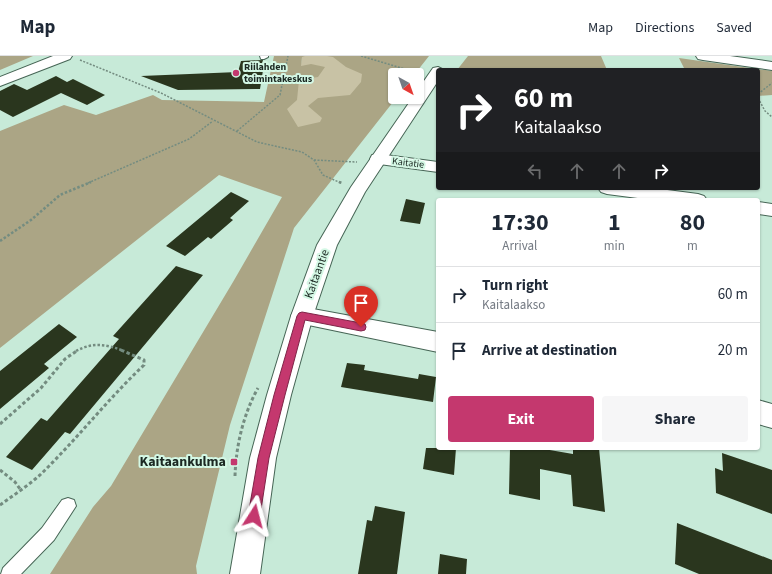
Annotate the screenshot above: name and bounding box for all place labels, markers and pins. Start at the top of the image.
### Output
place label: Riilahden toimintakeskus [244,60,313,86]
marker: Riilahden toimintakeskus [231,68,241,78]
pin [344,286,378,327]
place label: Kaitaankulma [140,452,226,472]
marker: Kaitaankulma [229,457,239,467]

